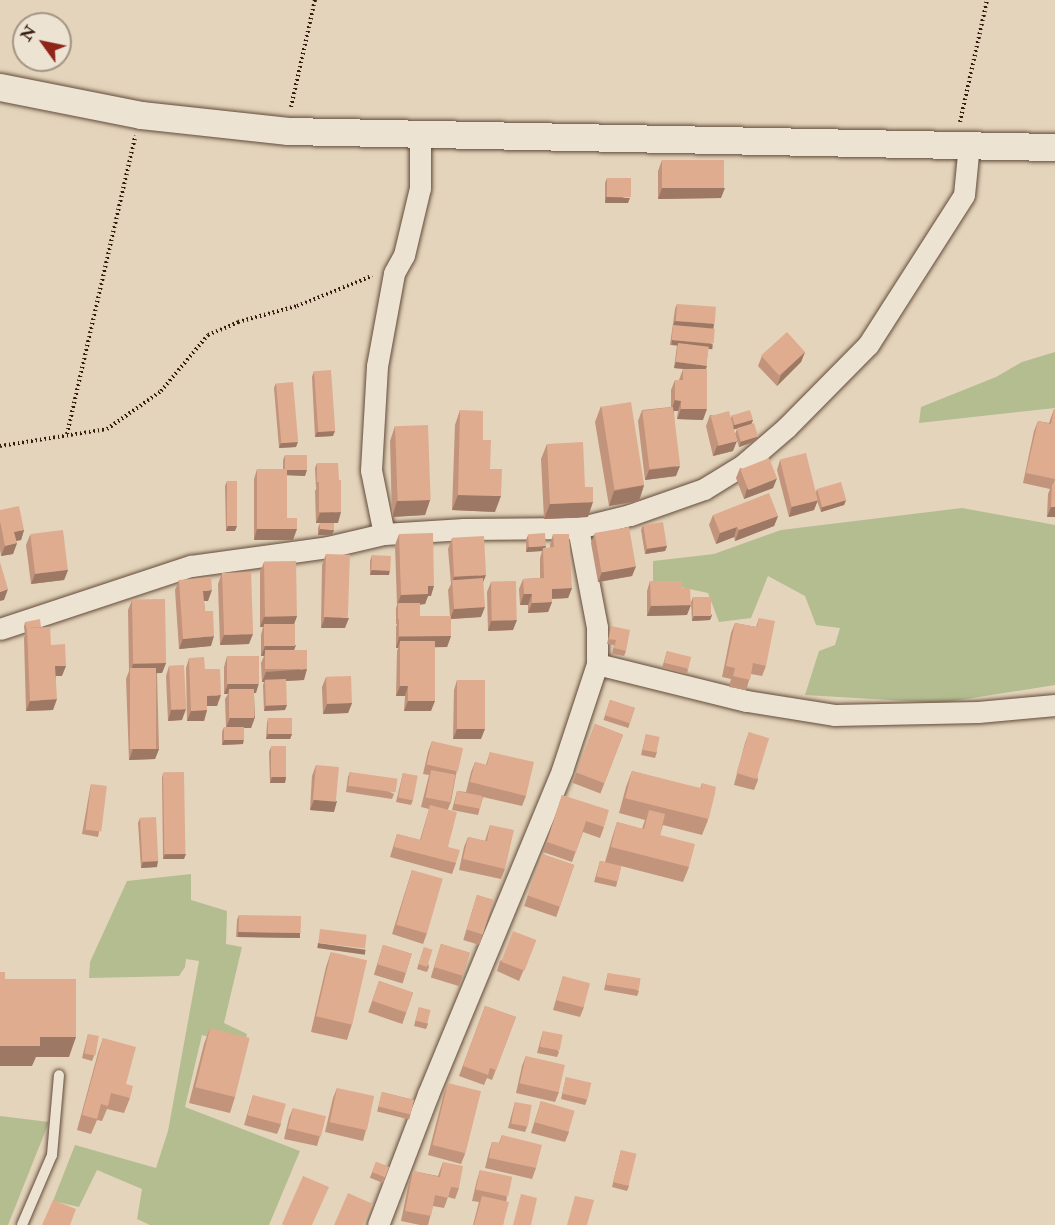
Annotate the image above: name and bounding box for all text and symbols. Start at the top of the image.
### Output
north arrow [12,12,72,72]
text: N [16,22,41,45]

